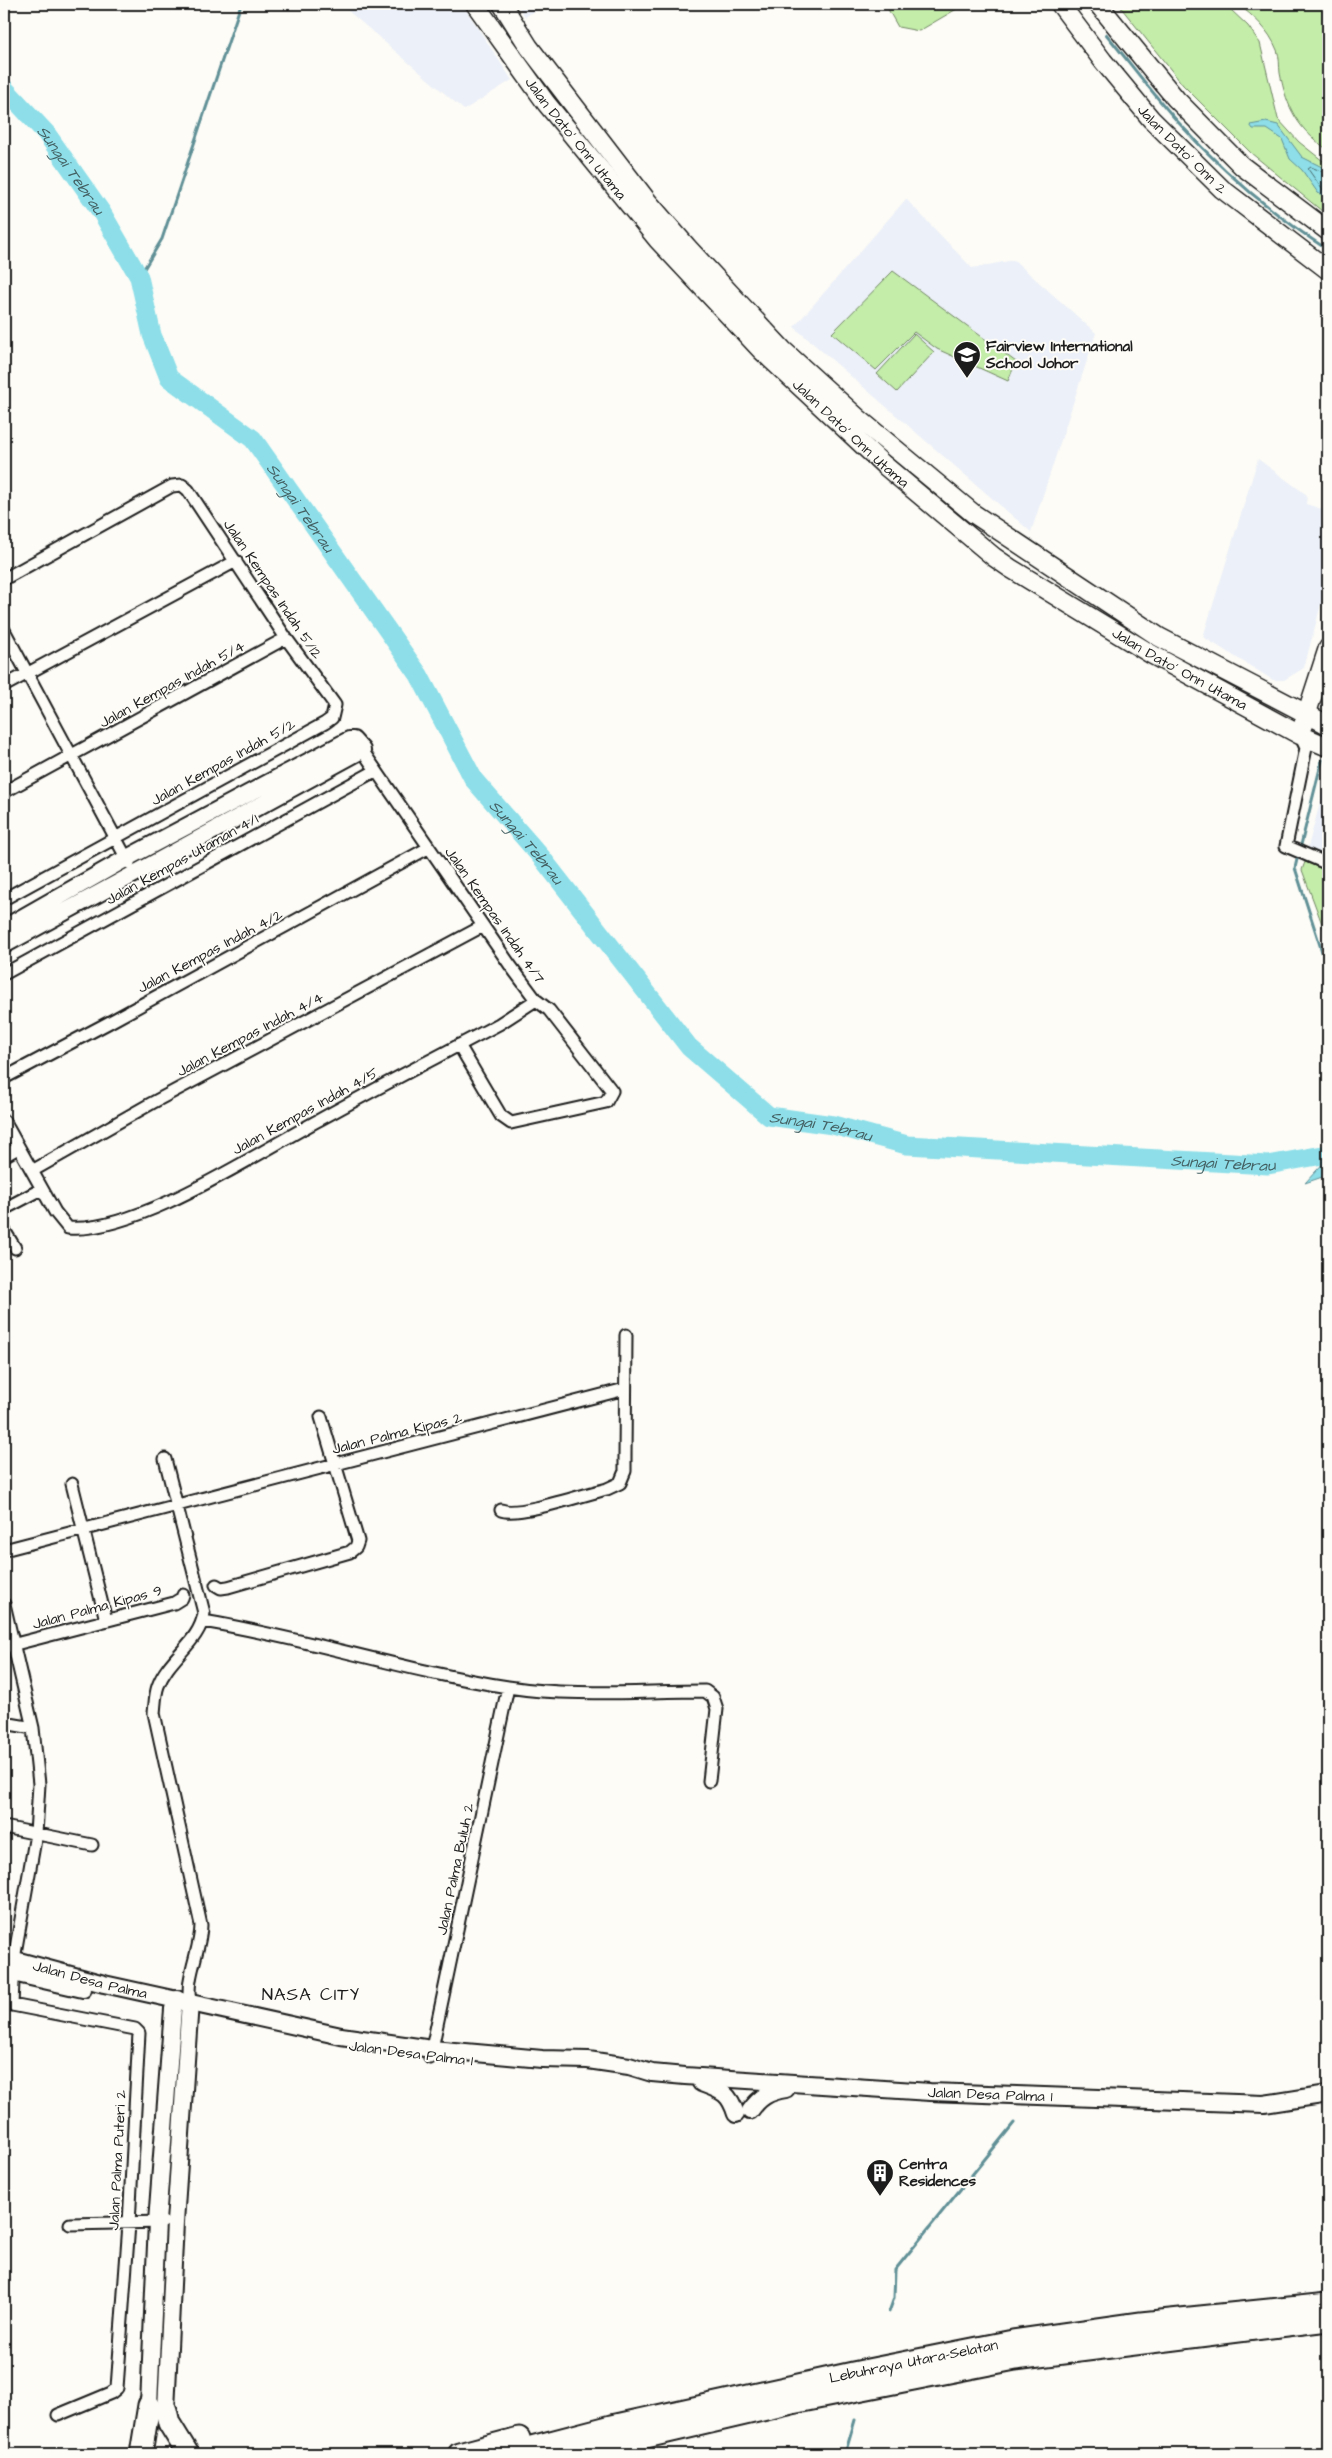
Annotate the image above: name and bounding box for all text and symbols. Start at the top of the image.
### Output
street label: Jalan Dato' Onn Utama [520,73,631,205]
street label: Jalan Dato' Onn 2 [1132,100,1232,199]
water label: Sungai Tebrau [32,121,110,220]
place label: Fairview International School Johor [985,336,1133,374]
school or university icon: Fairview International School Johor [952,340,982,379]
street label: Jalan Dato' Onn Utama [787,374,914,493]
water label: Sungai Tebrau [261,459,340,557]
street label: Jalan Kempas Indah 5/12 [218,515,327,663]
street label: Jalan Dato' Onn Utama [1108,623,1251,715]
street label: Jalan Kempas Indah 5/4 [96,636,249,733]
street label: Jalan Kempas Indah 5/2 [147,714,300,811]
water label: Sungai Tebrau [484,795,569,890]
street label: Jalan Kempas Utaman 4/1 [102,809,262,910]
street label: Jalan Kempas Indah 4/7 [439,843,550,988]
street label: Jalan Kempas Indah 4/2 [134,904,287,999]
street label: Jalan Kempas Indah 4/4 [173,987,327,1082]
street label: Jalan Kempas Indah 4/5 [229,1062,382,1160]
water label: Sungai Tebrau [768,1106,875,1147]
water label: Sungai Tebrau [1170,1150,1278,1177]
street label: Jalan Palma Kipas 2 [330,1407,465,1460]
street label: Jalan Palma Kipas 9 [30,1580,164,1635]
street label: Jalan Palma Buluh 2 [431,1801,480,1937]
street label: Jalan Desa Palma [31,1955,149,2004]
district label: NASA CITY [262,1982,360,2007]
street label: Jalan Desa Palma 1 [348,2035,474,2072]
street label: Jalan Desa Palma 1 [927,2082,1053,2107]
street label: Jalan Palma Puteri 2 [103,2089,132,2231]
place label: Centra Residences [899,2154,977,2192]
building icon: Centra Residences [865,2158,895,2197]
street label: Lebuhraya Utara–Selatan [827,2334,1000,2389]

